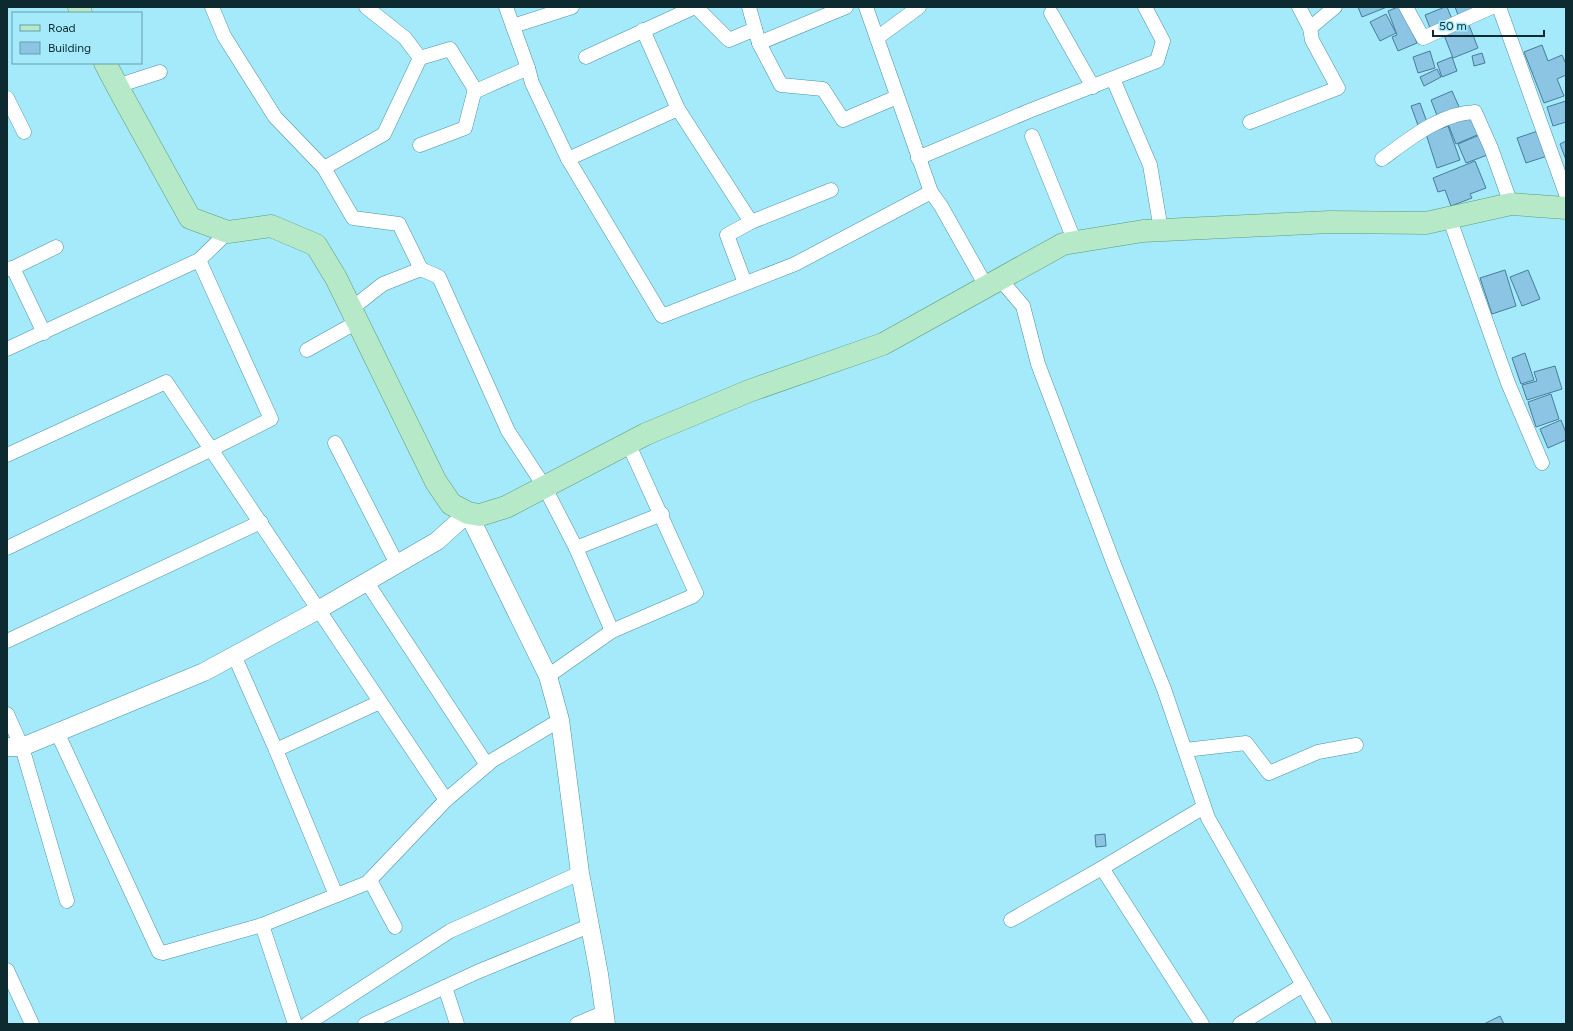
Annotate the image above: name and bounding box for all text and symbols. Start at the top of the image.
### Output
legend [12,12,142,64]
scale bar [1433,12,1544,38]
text: 50 m [1439,19,1467,33]
text: Road [48,21,76,35]
text: Building [48,41,91,55]

